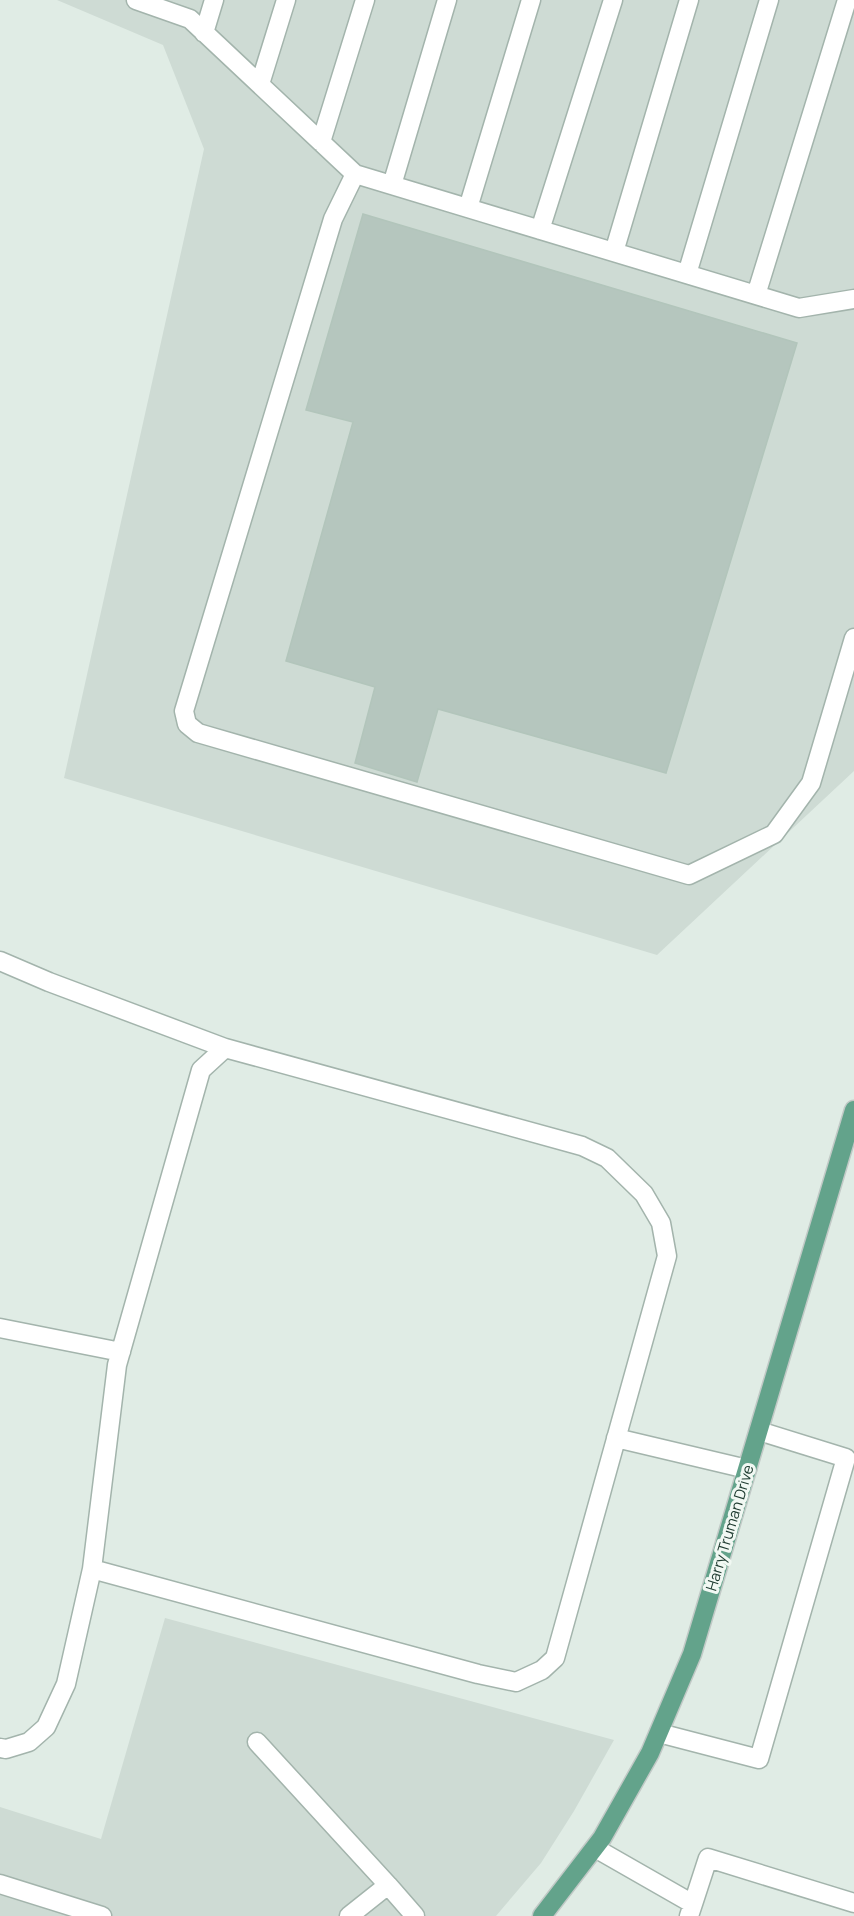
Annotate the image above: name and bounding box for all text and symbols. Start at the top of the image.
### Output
street label: Harry Truman Drive [700,1462,759,1593]

